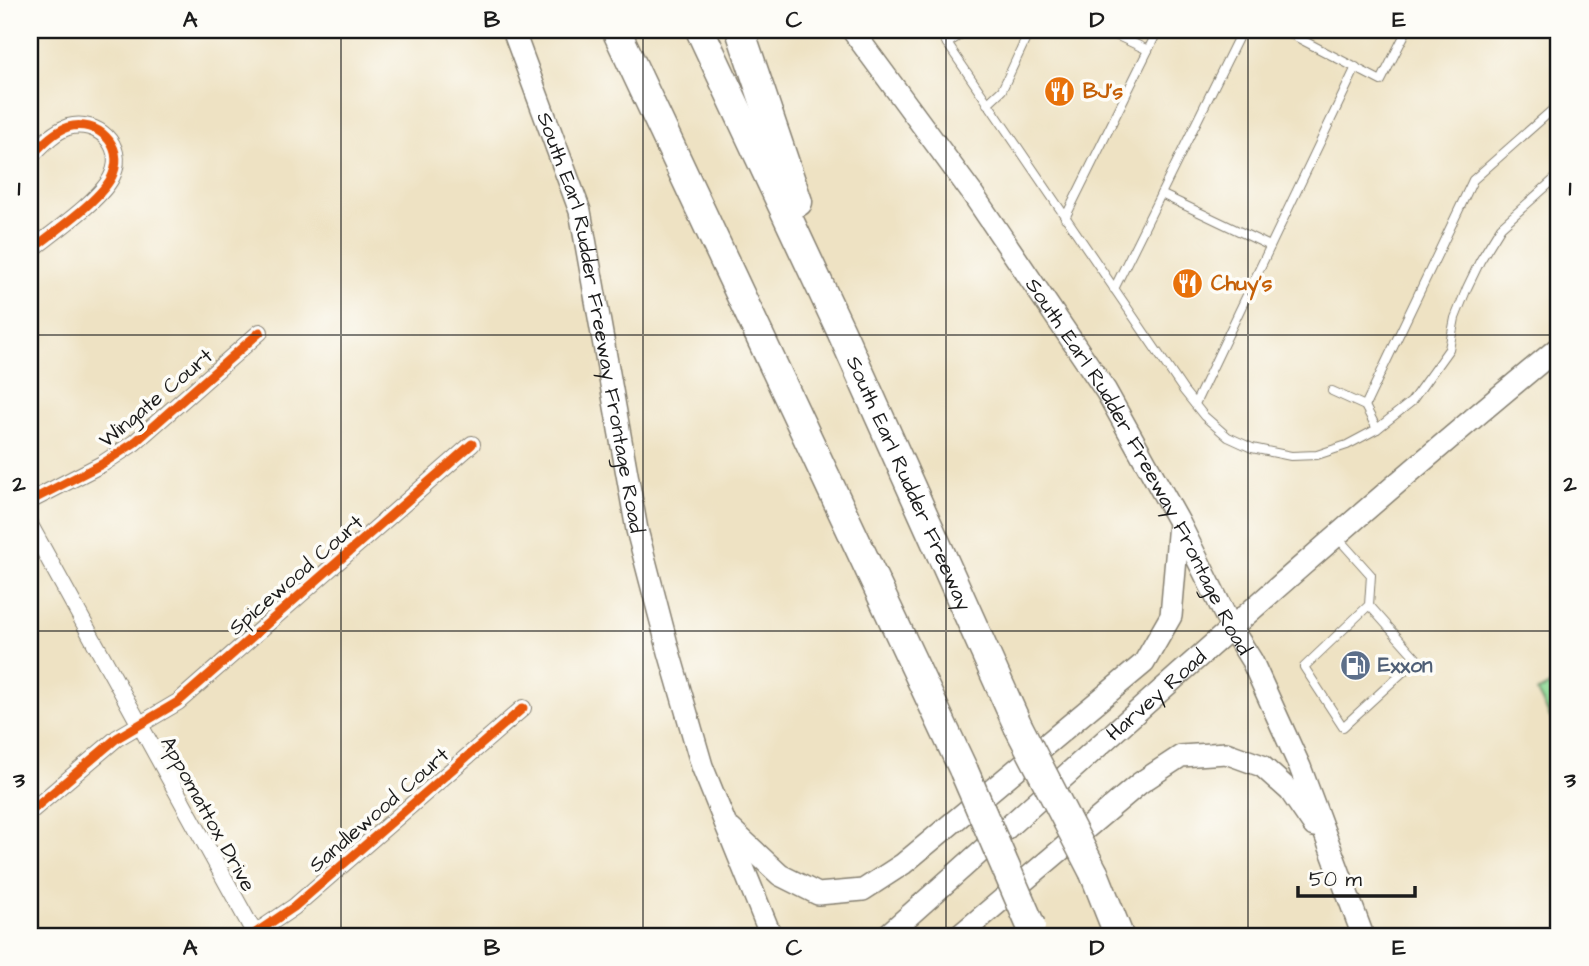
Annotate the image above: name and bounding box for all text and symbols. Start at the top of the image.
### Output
text: A [183,4,198,36]
text: B [484,4,501,36]
text: C [786,4,803,36]
text: D [1090,4,1105,36]
text: E [1392,4,1406,36]
restaurant icon: BJ's [1043,74,1077,108]
place label: BJ's [1083,77,1123,106]
street label: South Earl Rudder Freeway Frontage Road [530,108,652,535]
text: 1 [18,172,21,204]
text: 1 [1569,172,1572,204]
restaurant icon: Chuy's [1171,266,1205,300]
place label: Chuy's [1211,269,1273,301]
street label: South Earl Rudder Freeway Frontage Road [1019,272,1259,660]
street label: Wingate Court [93,341,221,456]
street label: South Earl Rudder Freeway [839,351,979,616]
text: 2 [11,468,26,500]
text: 2 [1562,468,1577,500]
street label: Spicewood Court [222,508,371,643]
street label: Harvey Road [1100,642,1213,747]
fuel station icon: Exxon [1338,648,1372,682]
place label: Exxon [1378,651,1433,680]
street label: Appomattox Drive [152,731,263,897]
street label: Sandlewood Court [303,741,456,879]
text: 3 [12,764,25,796]
text: 3 [1563,764,1576,796]
scale bar [1298,854,1416,898]
text: 50 m [1309,865,1363,894]
text: A [183,932,198,964]
text: B [484,932,501,964]
text: C [786,932,803,964]
text: D [1090,932,1105,964]
text: E [1392,932,1406,964]

